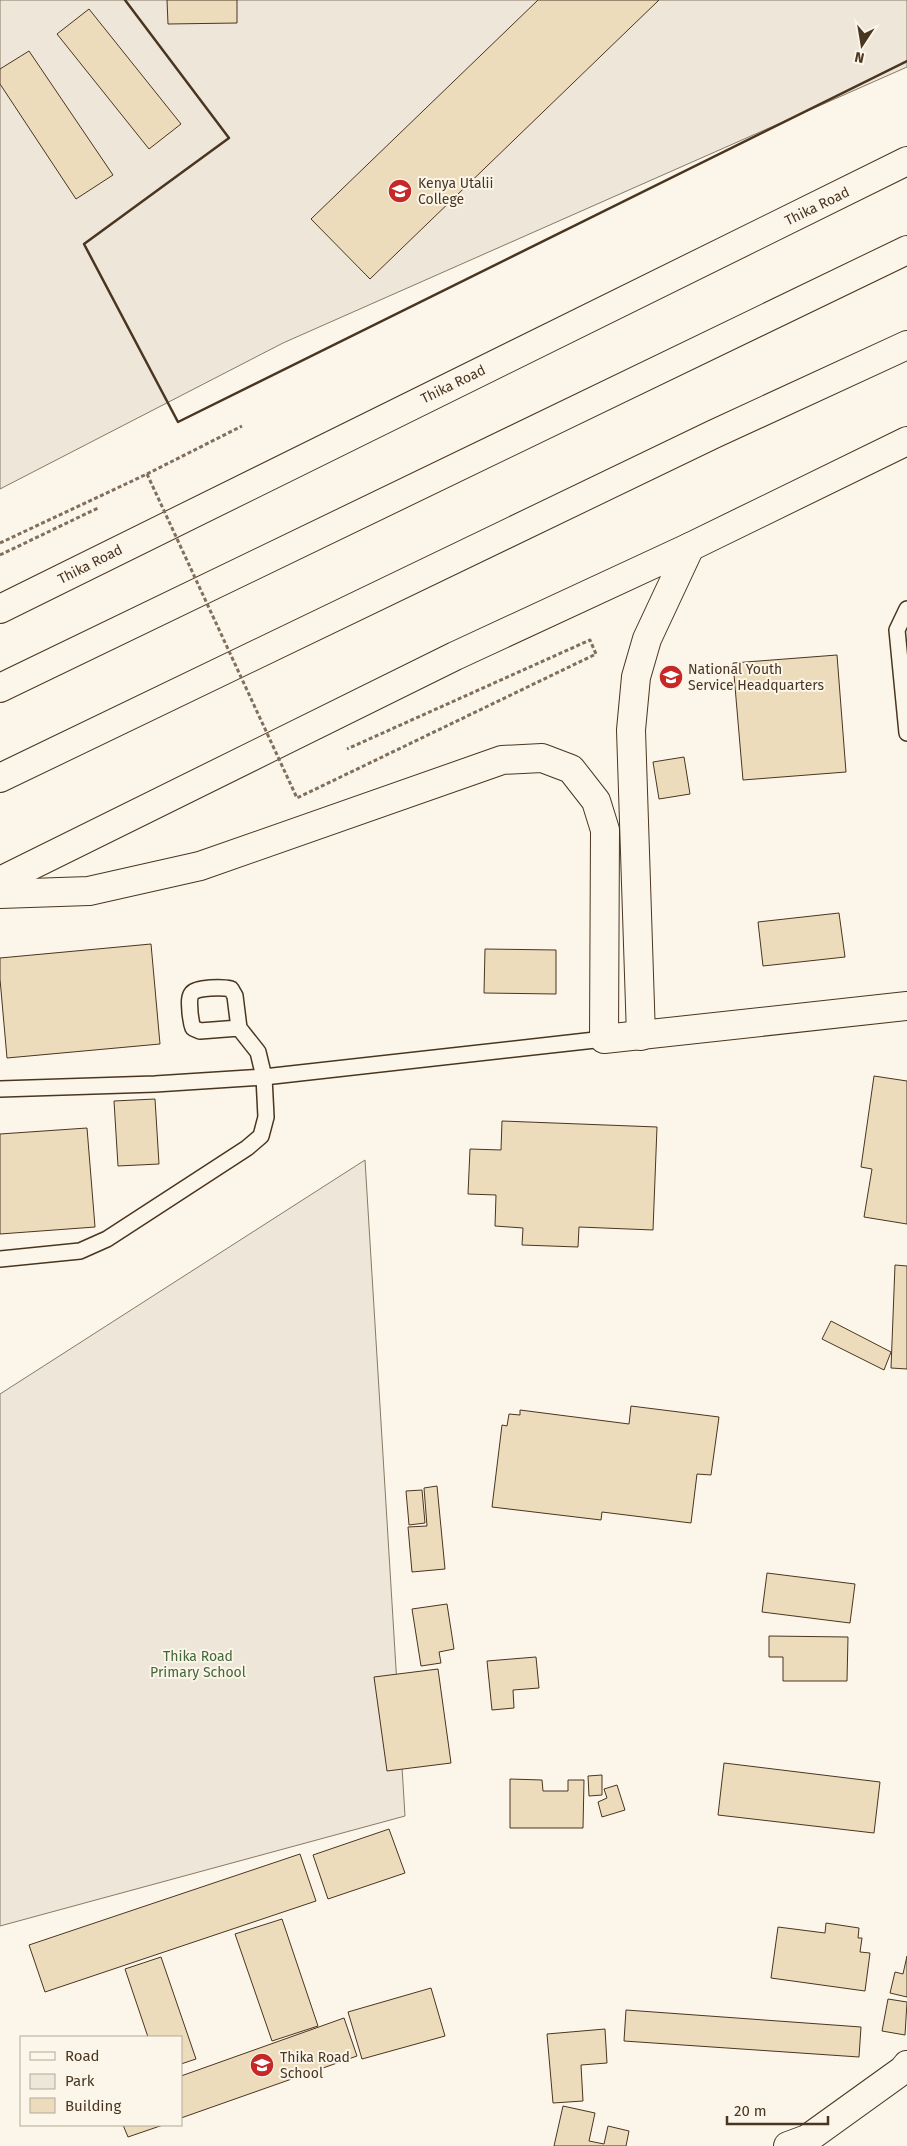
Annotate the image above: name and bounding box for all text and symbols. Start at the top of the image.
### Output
north arrow [837,20,887,70]
text: N [853,48,866,67]
place label: Kenya Utalii College [418,175,493,208]
school or university icon: Kenya Utalii College [387,178,413,204]
street label: Thika Road [782,183,852,229]
street label: Thika Road [418,361,488,407]
street label: Thika Road [55,541,125,588]
place label: National Youth Service Headquarters [688,661,824,694]
school or university icon: National Youth Service Headquarters [658,664,684,690]
park label: Thika Road Primary School [150,1648,246,1681]
legend [20,2036,182,2126]
text: Road [65,2047,100,2065]
place label: Thika Road School [280,2049,350,2082]
school or university icon: Thika Road School [249,2052,275,2078]
text: Park [65,2072,95,2090]
scale bar [727,2094,828,2126]
text: Building [65,2097,121,2115]
text: 20 m [734,2102,767,2120]

